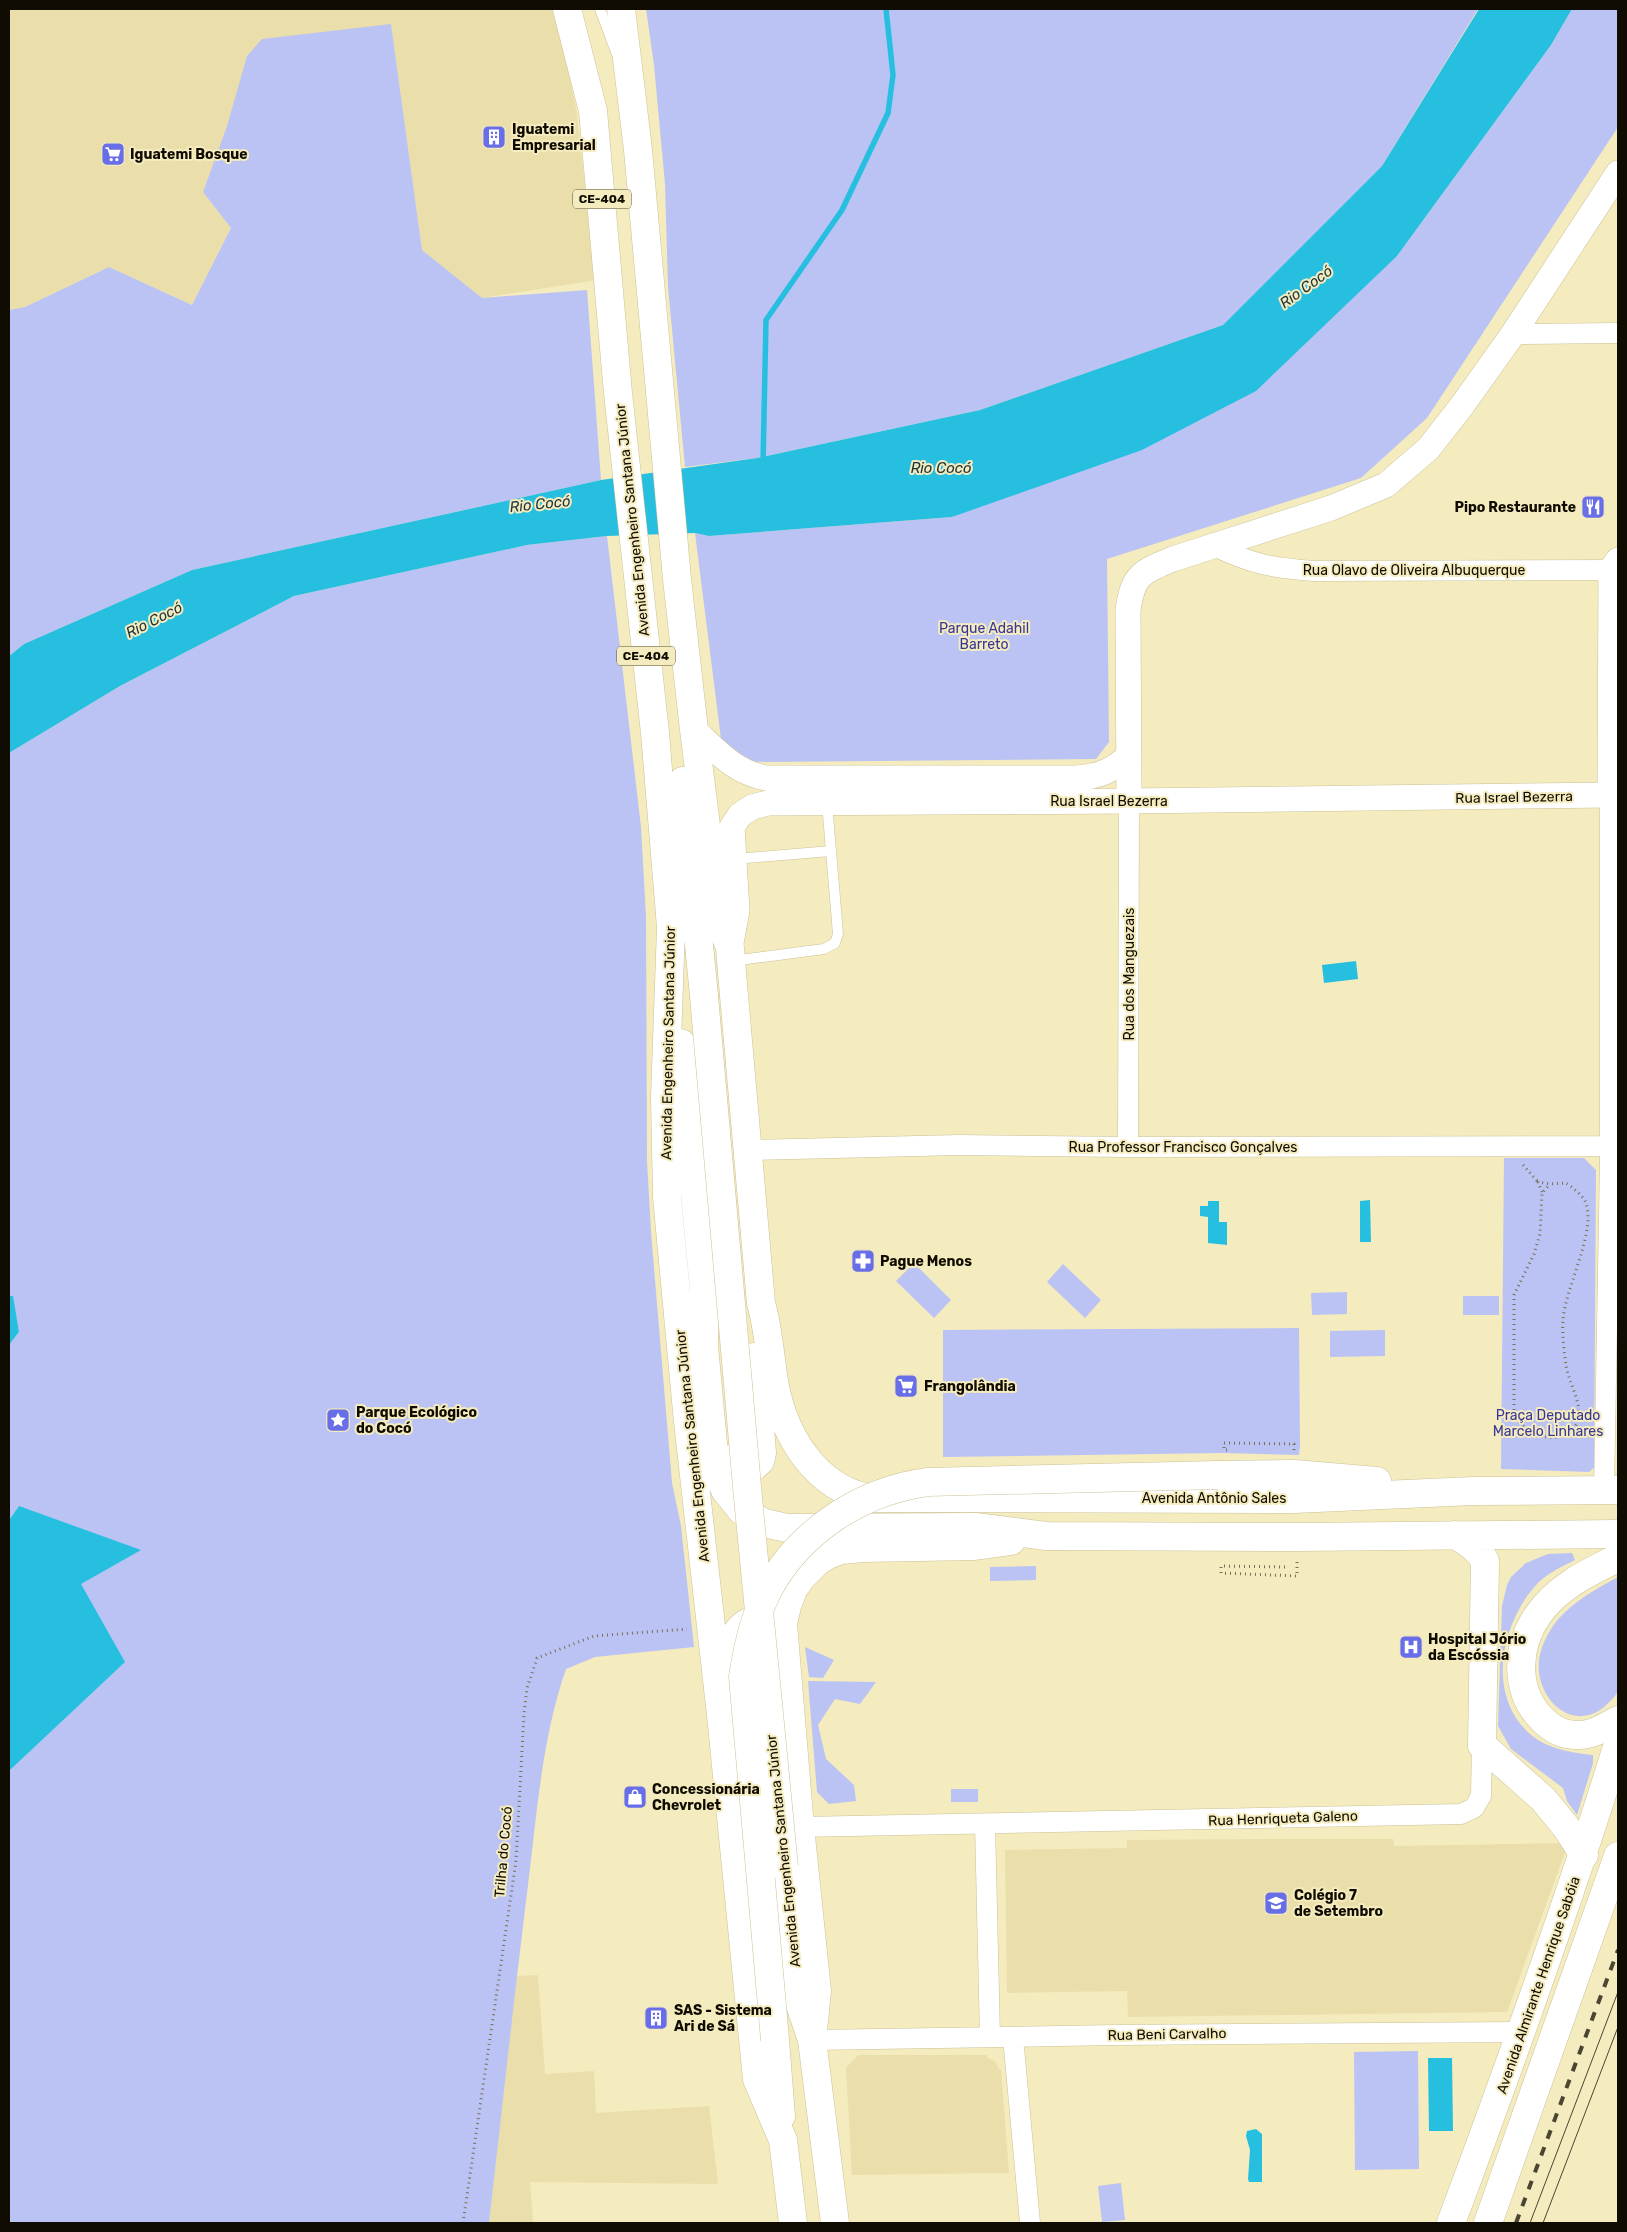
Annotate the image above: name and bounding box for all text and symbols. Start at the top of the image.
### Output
place label: Iguatemi Empresarial [512,121,596,154]
building icon: Iguatemi Empresarial [481,124,507,150]
supermarket icon: Iguatemi Bosque [100,141,126,167]
place label: Iguatemi Bosque [130,146,248,163]
road number: CE-404 [573,190,631,208]
water label: Rio Cocó [1276,261,1336,312]
street label: Avenida Engenheiro Santana Júnior [612,402,653,637]
water label: Rio Cocó [910,459,972,477]
water label: Rio Cocó [509,492,572,516]
restaurant icon: Pipo Restaurante [1580,494,1606,520]
place label: Pipo Restaurante [1455,499,1576,516]
street label: Rua Olavo de Oliveira Albuquerque [1303,562,1526,579]
water label: Rio Cocó [123,598,186,642]
park label: Parque Adahil Barreto [939,620,1029,653]
road number: CE-404 [617,646,675,666]
street label: Rua Israel Bezerra [1455,788,1573,807]
street label: Rua Israel Bezerra [1050,793,1168,810]
street label: Rua dos Manguezais [1121,907,1138,1041]
street label: Avenida Engenheiro Santana Júnior [658,925,679,1160]
street label: Rua Professor Francisco Gonçalves [1069,1139,1297,1156]
pharmacy icon: Pague Menos [850,1248,876,1274]
place label: Pague Menos [880,1253,972,1270]
street label: Avenida Engenheiro Santana Júnior [672,1328,713,1563]
supermarket icon: Frangolândia [893,1373,919,1399]
place label: Frangolândia [924,1378,1016,1395]
place label: Parque Ecológico do Cocó [356,1404,477,1437]
place icon: Parque Ecológico do Cocó [325,1407,351,1433]
park label: Praça Deputado Marcelo Linhares [1493,1407,1603,1440]
street label: Avenida Antônio Sales [1142,1490,1286,1507]
place label: Hospital Jório da Escóssia [1428,1631,1526,1664]
hospital icon: Hospital Jório da Escóssia [1398,1634,1424,1660]
street label: Avenida Engenheiro Santana Júnior [763,1733,804,1968]
place label: Concessionária Chevrolet [652,1781,760,1814]
shop icon: Concessionária Chevrolet [622,1784,648,1810]
street label: Trilha do Cocó [491,1806,516,1898]
street label: Rua Henriqueta Galeno [1208,1807,1358,1830]
street label: Avenida Almirante Henrique Sabóia [1493,1874,1584,2096]
place label: Colégio 7 de Setembro [1294,1887,1383,1920]
school or university icon: Colégio 7 de Setembro [1263,1890,1289,1916]
place label: SAS - Sistema Ari de Sá [674,2002,772,2035]
building icon: SAS - Sistema Ari de Sá [643,2005,669,2031]
street label: Rua Beni Carvalho [1107,2025,1227,2044]

